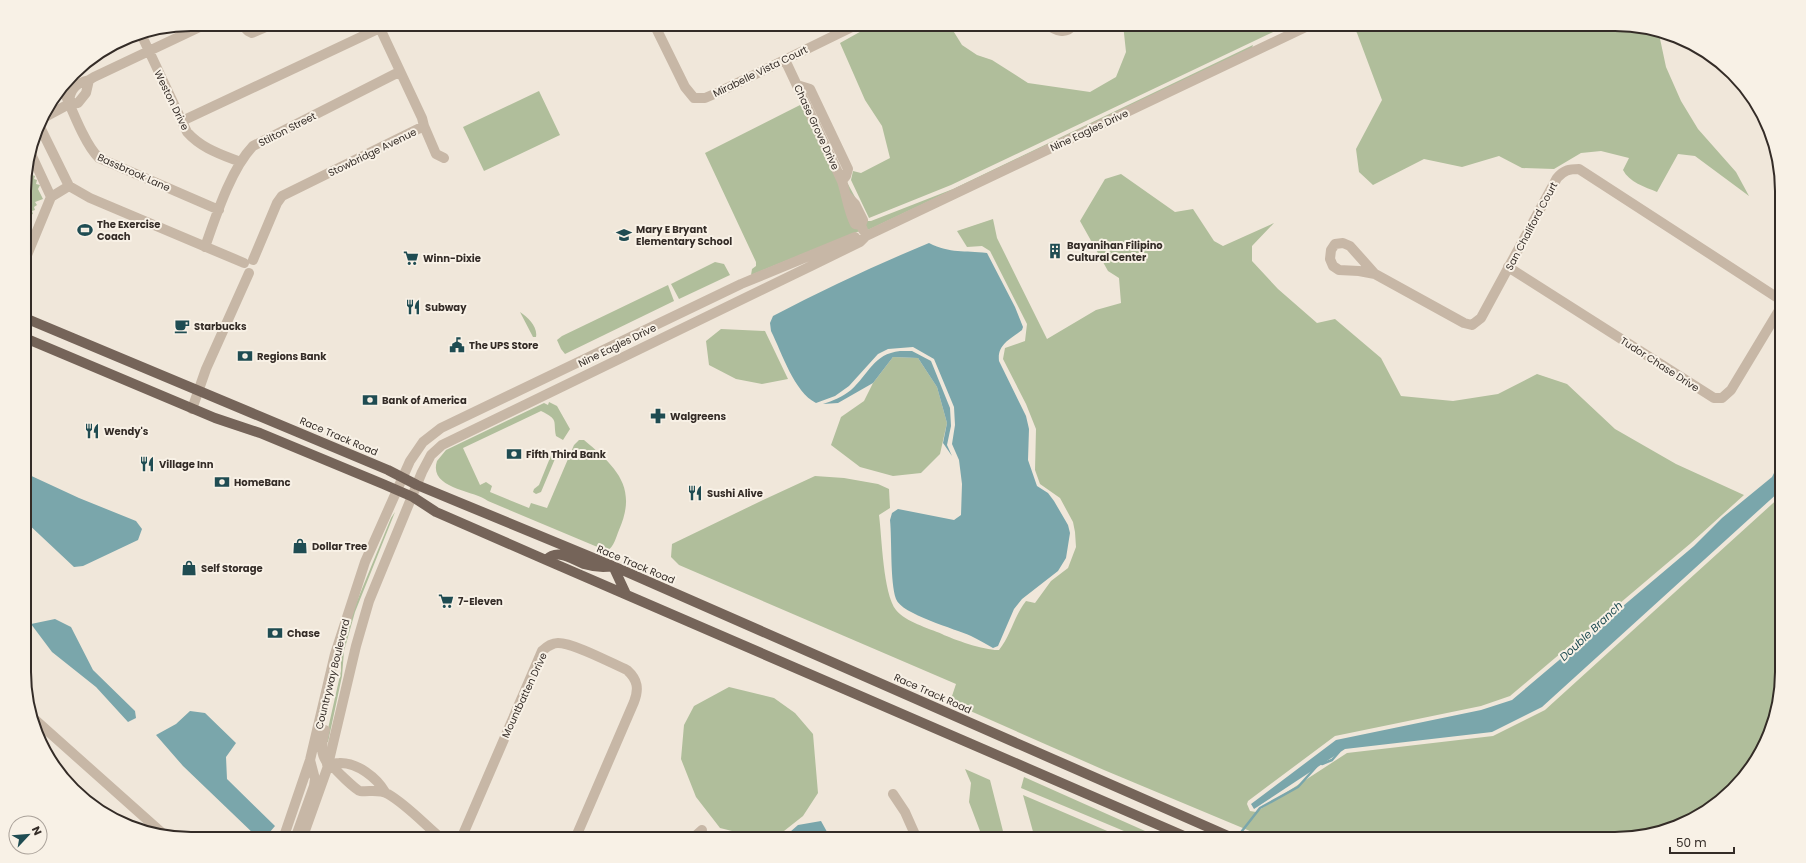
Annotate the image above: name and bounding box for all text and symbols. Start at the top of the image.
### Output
street label: Mirabelle Vista Court [710,42,810,101]
street label: Weston Drive [150,68,193,133]
street label: Chase Grove Drive [790,82,843,172]
street label: Nine Eagles Drive [1048,106,1131,155]
street label: Stilton Street [256,108,319,150]
street label: Stowbridge Avenue [325,124,419,180]
street label: Bassbrook Lane [95,150,173,195]
street label: San Chaliford Court [1502,179,1561,273]
place label: The Exercise Coach [97,217,160,244]
sports icon: The Exercise Coach [76,221,94,239]
place label: Mary E Bryant Elementary School [636,222,732,249]
school or university icon: Mary E Bryant Elementary School [615,226,633,244]
place label: Bayanihan Filipino Cultural Center [1067,238,1163,265]
building icon: Bayanihan Filipino Cultural Center [1046,242,1064,260]
supermarket icon: Winn-Dixie [402,249,420,267]
place label: Winn-Dixie [423,251,481,266]
restaurant icon: Subway [404,298,422,316]
place label: Subway [425,300,467,315]
cafe icon: Starbucks [173,317,191,335]
place label: Starbucks [194,319,247,334]
street label: Nine Eagles Drive [576,320,659,371]
street label: Tudor Chase Drive [1617,333,1702,396]
public building icon: The UPS Store [448,336,466,354]
place label: The UPS Store [469,338,539,353]
bank icon: Regions Bank [236,347,254,365]
place label: Regions Bank [257,349,327,364]
bank icon: Bank of America [361,391,379,409]
place label: Bank of America [382,393,467,408]
pharmacy icon: Walgreens [649,407,667,425]
place label: Walgreens [670,409,726,424]
street label: Race Track Road [297,413,380,460]
restaurant icon: Wendy's [83,422,101,440]
place label: Wendy's [104,424,149,439]
bank icon: Fifth Third Bank [505,445,523,463]
place label: Fifth Third Bank [526,447,607,462]
restaurant icon: Village Inn [138,455,156,473]
place label: Village Inn [159,457,214,472]
bank icon: HomeBanc [213,473,231,491]
place label: HomeBanc [234,475,291,490]
restaurant icon: Sushi Alive [686,484,704,502]
place label: Sushi Alive [707,486,763,501]
shop icon: Dollar Tree [291,537,309,555]
place label: Dollar Tree [312,539,367,554]
street label: Race Track Road [594,541,677,588]
shop icon: Self Storage [180,559,198,577]
place label: Self Storage [201,561,263,576]
supermarket icon: 7-Eleven [437,592,455,610]
place label: 7-Eleven [458,594,503,609]
water label: Double Branch [1556,597,1626,665]
street label: Countryway Boulevard [311,617,354,731]
bank icon: Chase [266,624,284,642]
place label: Chase [287,626,320,641]
street label: Mountbatten Drive [498,650,551,740]
street label: Race Track Road [892,670,974,717]
north arrow [8,815,48,855]
text: N [28,823,46,838]
scale bar [1670,829,1734,855]
text: 50 m [1676,834,1707,851]

